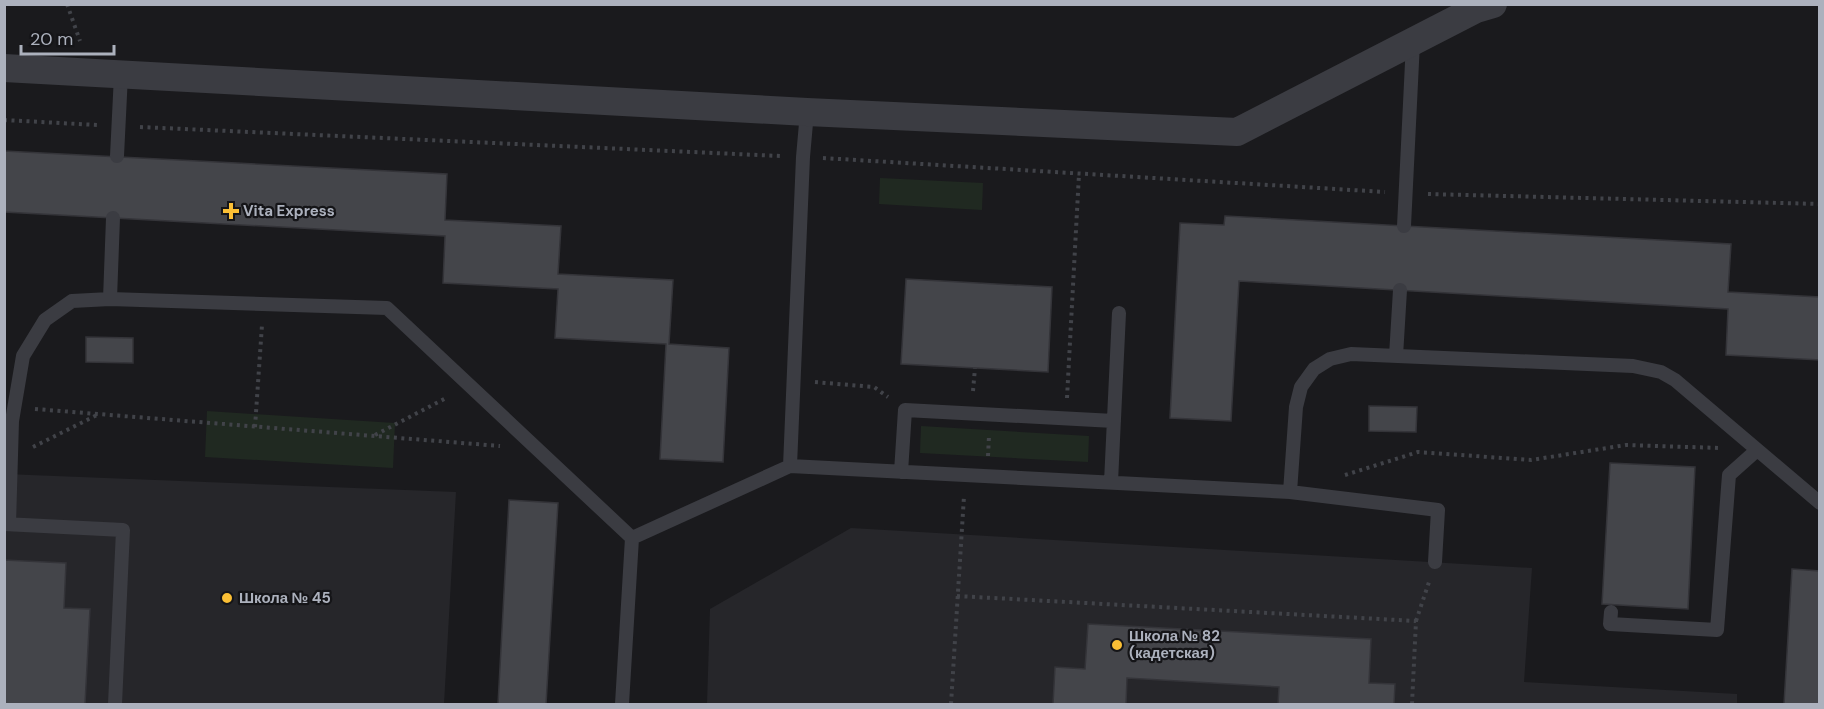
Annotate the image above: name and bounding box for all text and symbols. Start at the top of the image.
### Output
scale bar [21,18,114,56]
text: 20 m [30,27,73,51]
place label: Vita Express [243,201,335,221]
marker: Vita Express [224,204,238,218]
place label: Школа № 45 [239,588,331,608]
marker: Школа № 45 [220,591,234,605]
place label: Школа № 82 (кадетская) [1129,626,1220,663]
marker: Школа № 82 (кадетская) [1110,638,1124,652]

